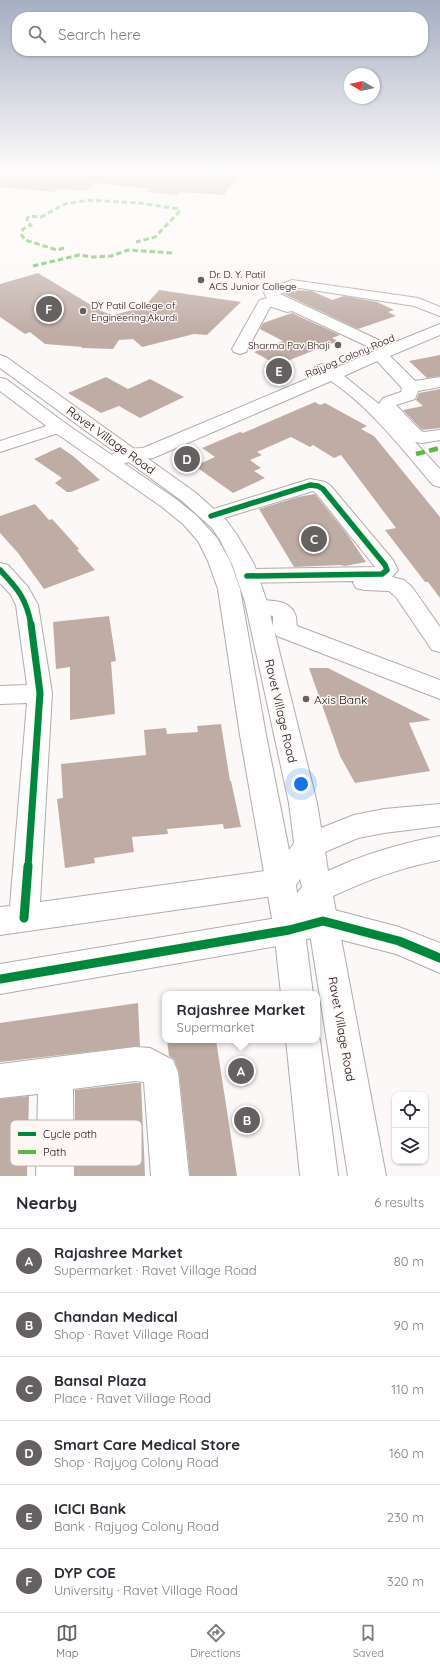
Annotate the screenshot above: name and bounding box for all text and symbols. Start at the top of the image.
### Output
search box [12,12,428,56]
icon: search [26,23,48,45]
text: Search here [58,25,141,44]
north arrow [344,68,380,104]
place label: Dr. D. Y. Patil ACS Junior College [209,268,297,293]
marker: Dr. D. Y. Patil ACS Junior College [196,275,206,285]
pin: F [36,294,62,324]
place label: DY Patil College of Engineering,Akurdi [91,299,177,324]
marker: DY Patil College of Engineering,Akurdi [78,306,88,316]
street label: Rajyog Colony Road [303,331,397,381]
place label: Sharma Pav Bhaji [248,339,330,352]
marker: Sharma Pav Bhaji [333,340,343,350]
pin: E [266,356,292,386]
street label: Ravet Village Road [64,403,158,477]
pin: D [174,444,200,474]
pin: C [301,524,327,554]
street label: Ravet Village Road [262,658,300,764]
place label: Axis Bank [314,692,367,707]
marker: Axis Bank [301,694,311,704]
your location [291,774,311,794]
street label: Ravet Village Road [325,975,359,1083]
popup [162,991,320,1043]
text: Rajashree Market [177,1000,305,1019]
text: Supermarket [177,1019,255,1035]
pin: A [228,1056,254,1086]
map controls [392,1092,428,1164]
button: locate [392,1092,428,1128]
pin: B [234,1105,260,1135]
legend [10,1120,142,1166]
text: Cycle path [43,1127,97,1141]
button: layers [392,1128,428,1164]
text: Path [43,1145,66,1159]
text: Nearby [16,1192,77,1213]
text: 6 results [374,1194,424,1210]
text: Rajashree Market [54,1243,183,1262]
text: A [25,1253,33,1269]
text: 80 m [394,1253,424,1269]
text: Supermarket · Ravet Village Road [54,1262,257,1278]
text: Chandan Medical [54,1307,178,1326]
text: B [25,1317,33,1333]
text: 90 m [394,1317,424,1333]
text: Shop · Ravet Village Road [54,1326,209,1342]
text: Bansal Plaza [54,1371,146,1390]
text: C [25,1381,33,1397]
text: 110 m [391,1381,424,1397]
text: Place · Ravet Village Road [54,1390,211,1406]
text: Smart Care Medical Store [54,1435,240,1454]
text: D [24,1445,34,1461]
text: 160 m [389,1445,424,1461]
text: Shop · Rajyog Colony Road [54,1454,219,1470]
text: ICICI Bank [54,1499,126,1518]
text: E [25,1509,33,1525]
text: 230 m [387,1509,424,1525]
text: Bank · Rajyog Colony Road [54,1518,219,1534]
text: DYP COE [54,1563,116,1582]
text: F [25,1573,33,1589]
text: 320 m [387,1573,424,1589]
text: University · Ravet Village Road [54,1582,238,1598]
tab: Map [56,1622,78,1660]
tab: Directions [190,1622,241,1660]
tab: Saved [353,1622,384,1660]

